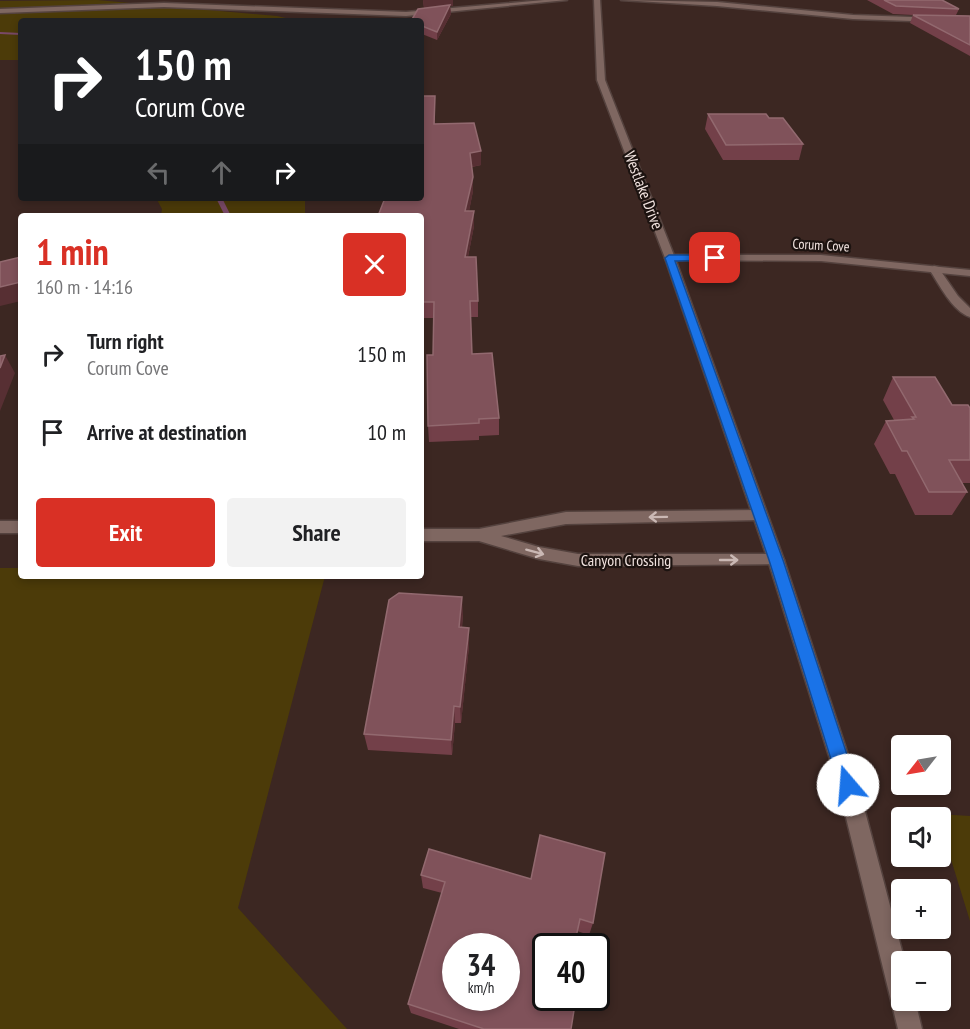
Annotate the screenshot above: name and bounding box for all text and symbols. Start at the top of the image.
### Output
text: 150 m [135,37,232,92]
icon: right [36,42,114,120]
text: Corum Cove [135,90,245,124]
street label: Westlake Drive [620,148,668,232]
icon: left [142,156,175,189]
icon: ahead [205,156,238,189]
icon: right [268,156,301,189]
text: 1 min [36,228,109,275]
pin [689,232,740,283]
button: close [343,233,406,296]
street label: Corum Cove [792,235,850,255]
icon: arrive [698,241,731,274]
text: 160 m · 14:16 [36,274,133,300]
text: Turn right [87,327,164,355]
icon: right [36,338,69,371]
text: 150 m [357,340,406,368]
text: Corum Cove [87,355,169,381]
icon: arrive [36,416,69,449]
text: Arrive at destination [87,418,247,446]
text: 10 m [367,418,406,446]
button: Exit [36,498,215,567]
button: Share [227,498,406,567]
one-way arrow [649,511,669,523]
one-way arrow [525,546,544,558]
street label: Canyon Crossing [581,550,671,570]
one-way arrow [719,554,739,566]
north arrow [891,735,951,795]
map controls [891,735,951,1011]
position arrow [816,753,880,817]
button: sound [891,807,951,867]
button: + [891,879,951,939]
speed limit sign: 40 [532,933,610,1011]
text: 34 [467,945,495,984]
button: − [891,951,951,1011]
text: km/h [468,978,494,997]

